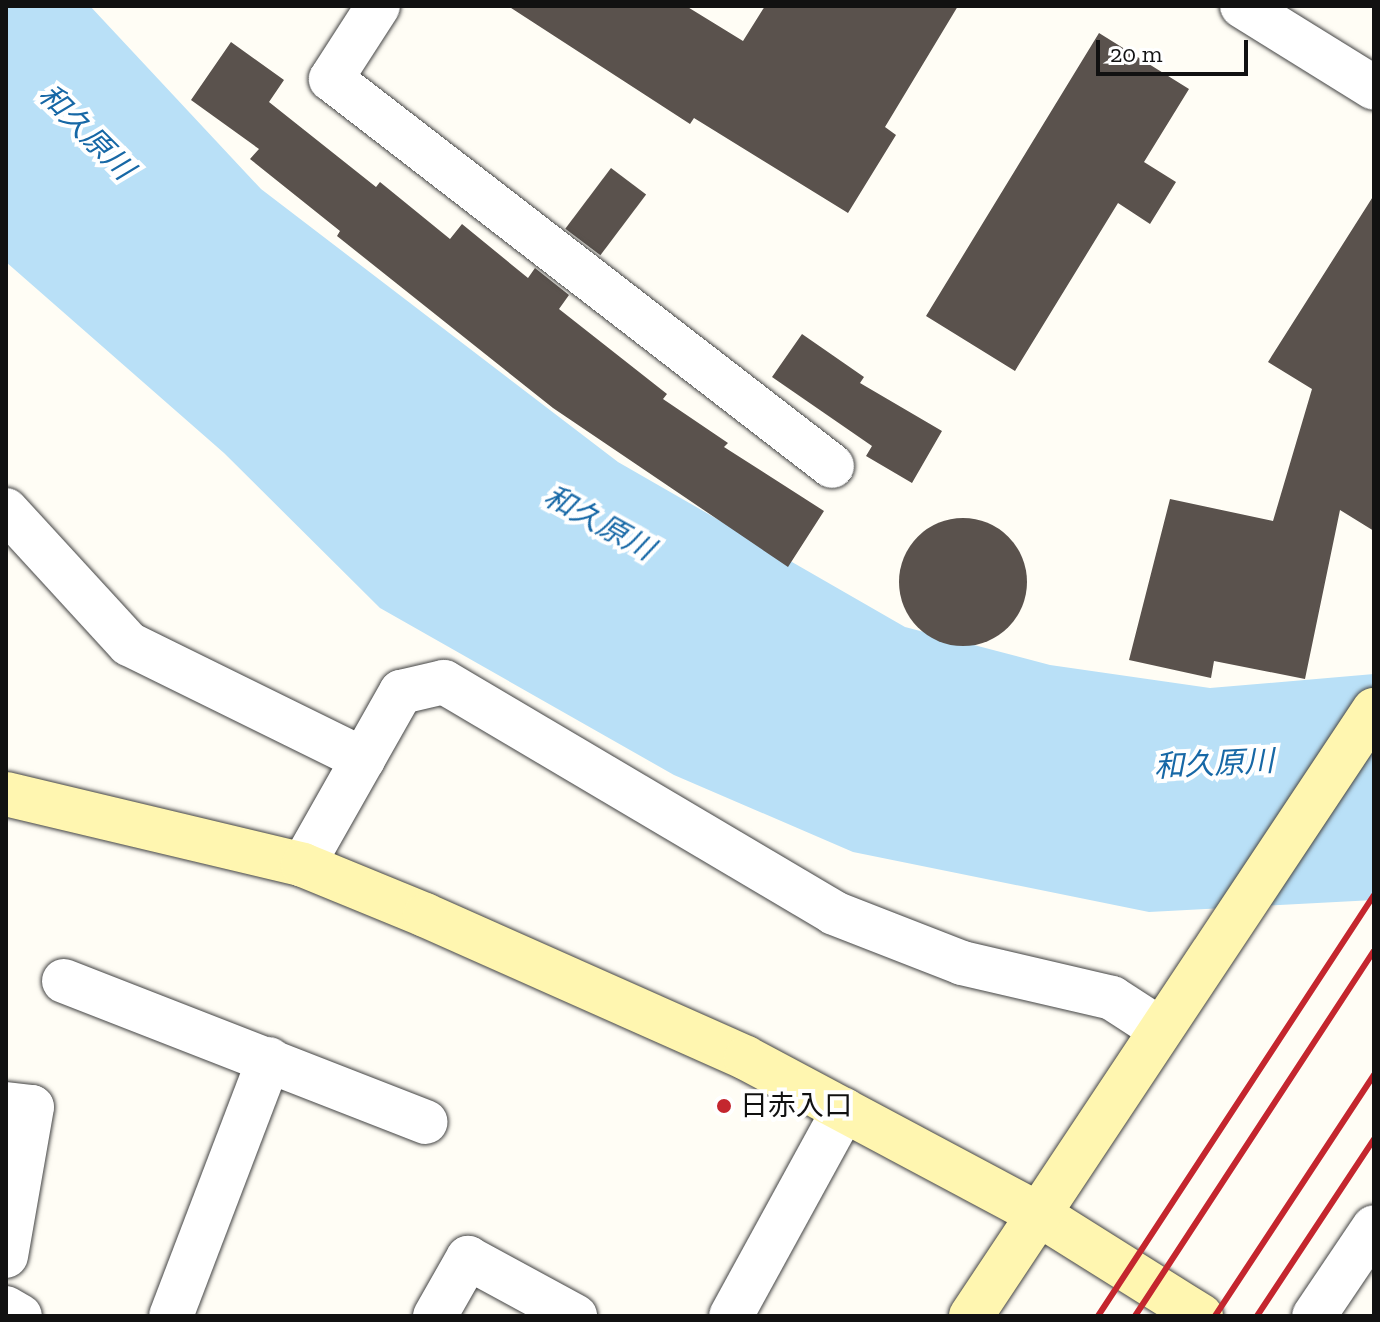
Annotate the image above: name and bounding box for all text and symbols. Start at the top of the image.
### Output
scale bar [1100,24,1252,74]
text: 20 m [1110,39,1162,68]
water label: 和久原川 [31,77,141,187]
water label: 和久原川 [538,478,660,568]
water label: 和久原川 [1153,743,1275,785]
place label: 日赤入口 [740,1089,852,1123]
marker: 日赤入口 [715,1097,733,1115]

